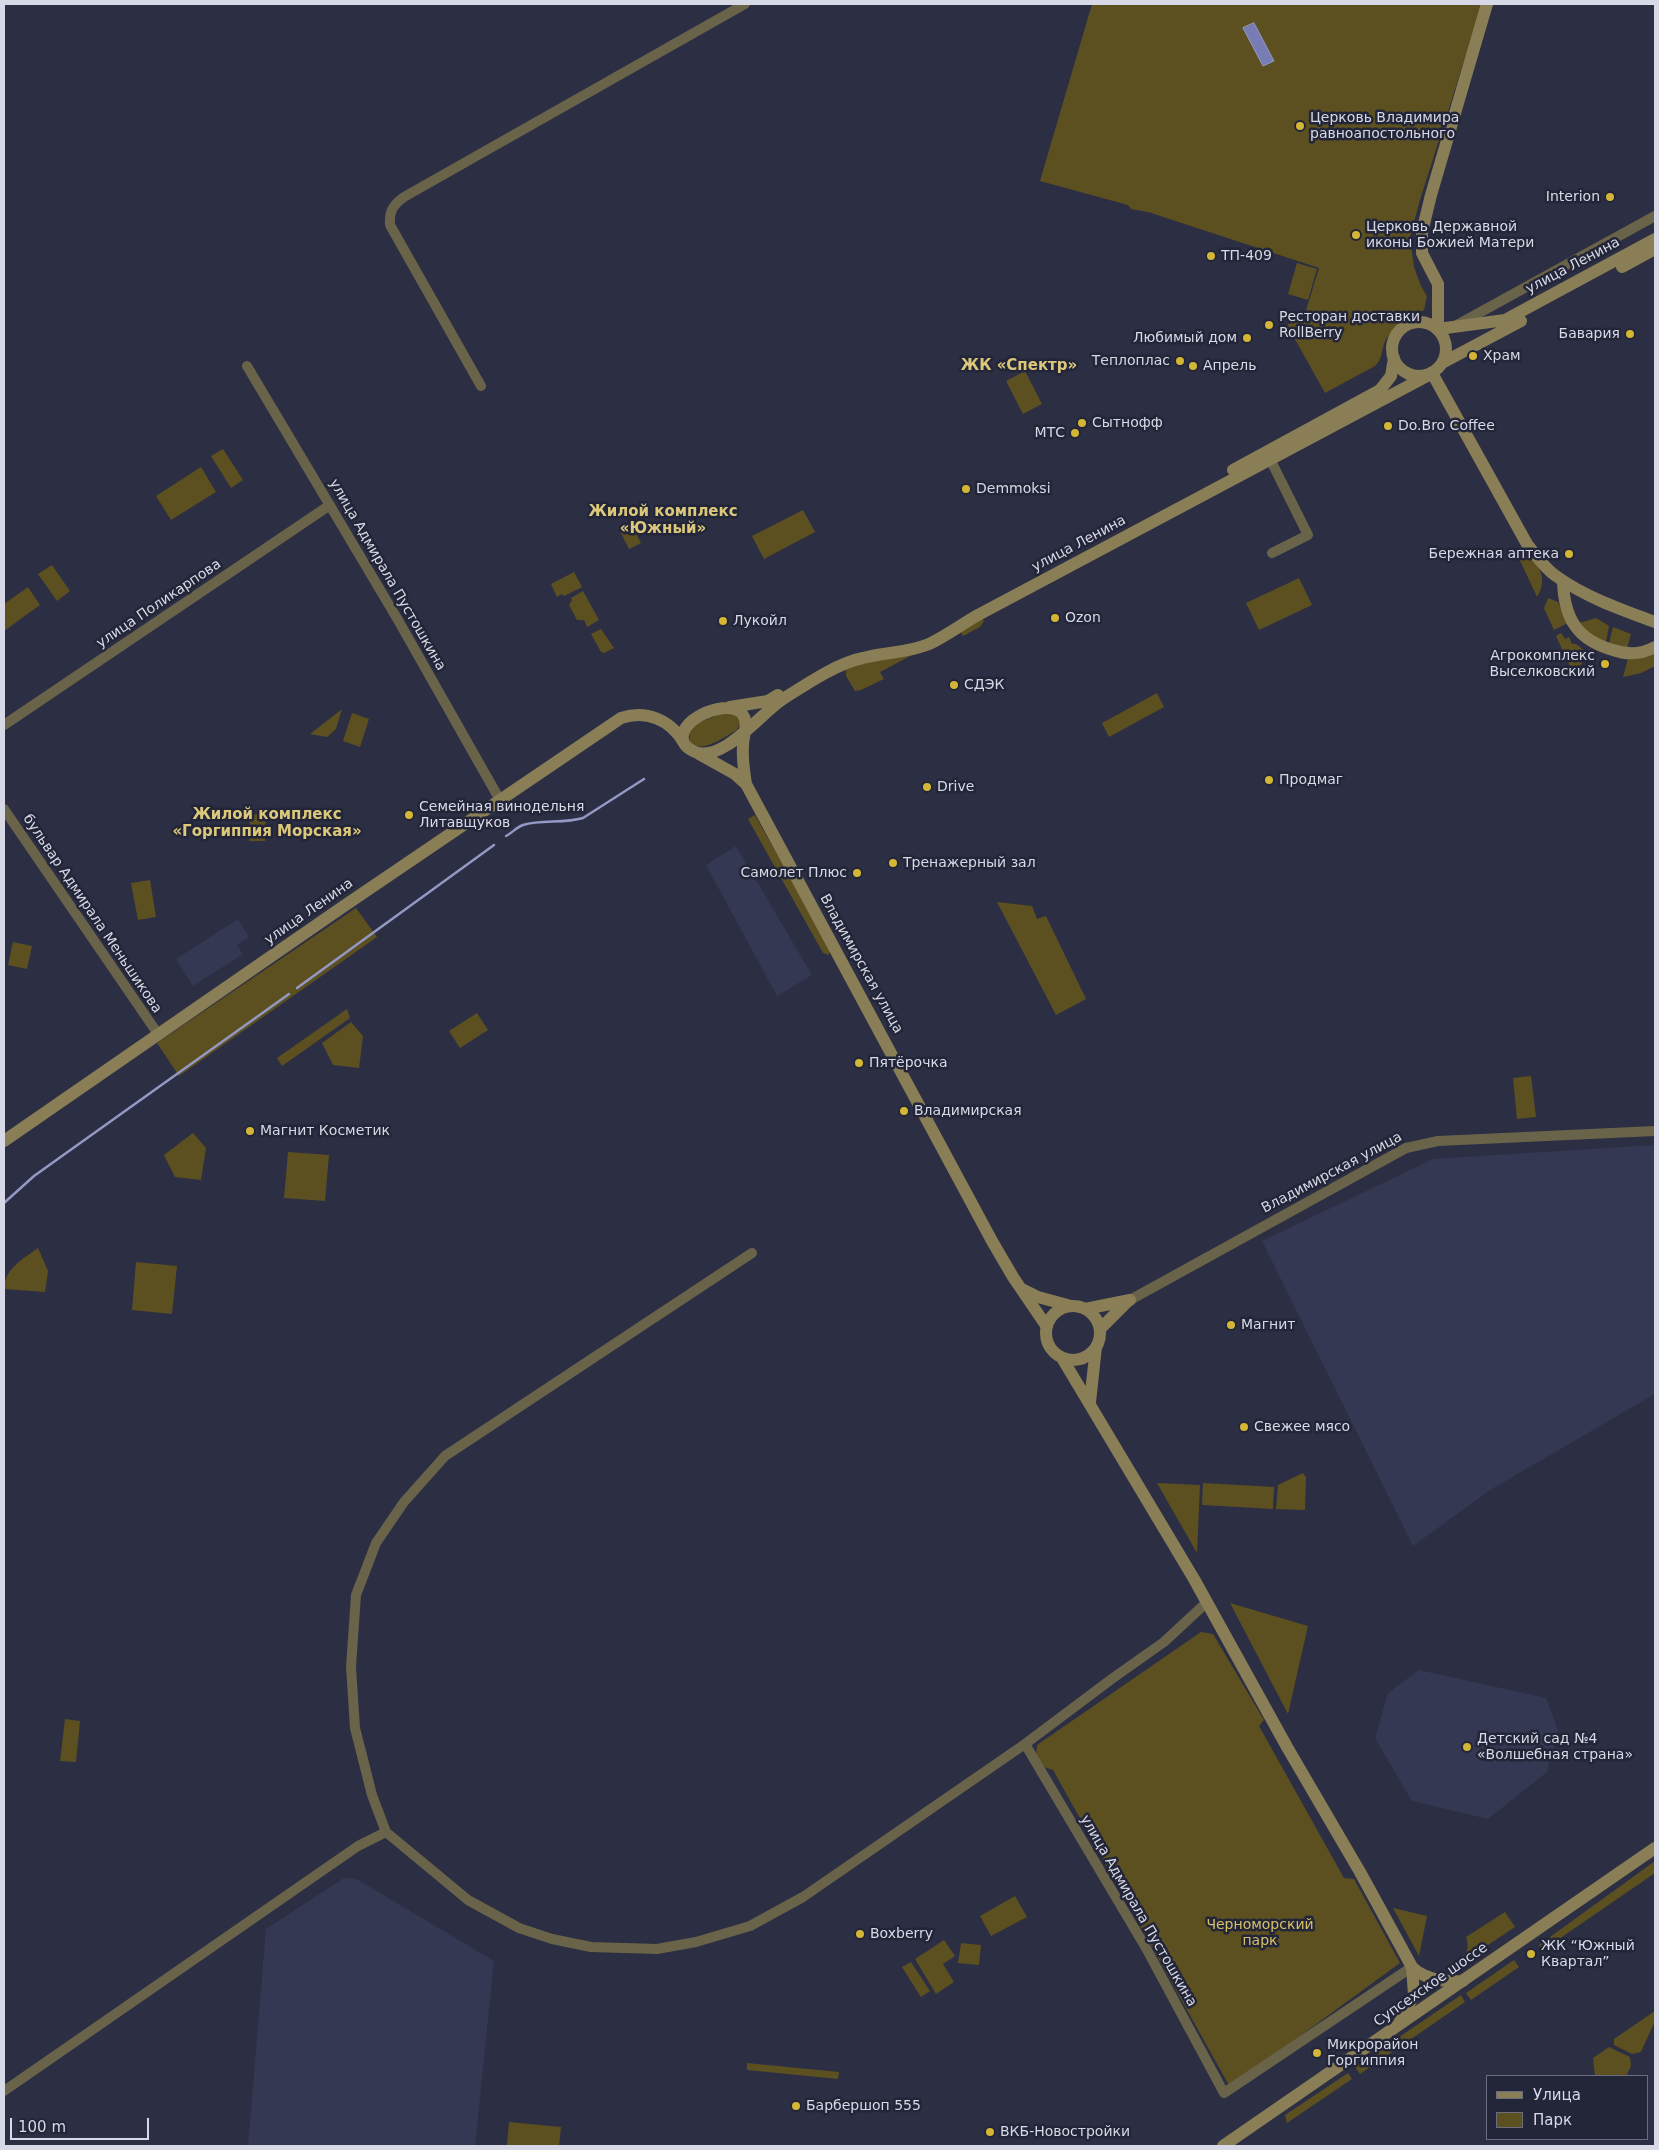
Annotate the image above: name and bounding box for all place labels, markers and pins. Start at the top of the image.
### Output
place label: Церковь Владимира равноапостольного [1310,110,1459,142]
marker: Церковь Владимира равноапостольного [1294,120,1306,132]
place label: Interion [1546,189,1600,205]
marker: Interion [1604,191,1616,203]
place label: Церковь Державной иконы Божией Матери [1366,219,1534,252]
marker: Церковь Державной иконы Божией Матери [1350,229,1362,241]
place label: ТП-409 [1221,248,1272,264]
marker: ТП-409 [1205,250,1217,262]
place label: Ресторан доставки RollBerry [1279,309,1420,342]
marker: Ресторан доставки RollBerry [1263,319,1275,331]
place label: Бавария [1559,326,1620,342]
marker: Бавария [1624,328,1636,340]
place label: Любимый дом [1133,330,1237,346]
marker: Любимый дом [1241,332,1253,344]
place label: Храм [1483,348,1521,364]
marker: Храм [1467,350,1479,362]
place label: Теплоплас [1092,353,1170,369]
marker: Теплоплас [1174,355,1186,367]
place label: Апрель [1203,358,1256,374]
marker: Апрель [1187,360,1199,372]
place label: Сытнофф [1092,415,1163,431]
marker: Сытнофф [1076,417,1088,429]
place label: Do.Bro Coffee [1398,418,1495,434]
marker: Do.Bro Coffee [1382,420,1394,432]
place label: МТС [1035,425,1065,441]
marker: МТС [1069,427,1081,439]
place label: Demmoksi [976,481,1051,497]
marker: Demmoksi [960,483,972,495]
place label: Бережная аптека [1429,546,1559,562]
marker: Бережная аптека [1563,548,1575,560]
place label: Ozon [1065,610,1101,626]
marker: Ozon [1049,612,1061,624]
place label: Лукойл [733,613,787,629]
marker: Лукойл [717,615,729,627]
place label: Агрокомплекс Выселковский [1489,648,1595,680]
marker: Агрокомплекс Выселковский [1599,658,1611,670]
place label: СДЭК [964,677,1004,693]
marker: СДЭК [948,679,960,691]
place label: Продмаг [1279,772,1343,788]
marker: Продмаг [1263,774,1275,786]
place label: Drive [937,779,974,795]
marker: Drive [921,781,933,793]
place label: Семейная винодельня Литавщуков [419,799,584,832]
marker: Семейная винодельня Литавщуков [403,809,415,821]
place label: Тренажерный зал [903,855,1036,871]
marker: Тренажерный зал [887,857,899,869]
place label: Самолет Плюс [740,865,847,881]
marker: Самолет Плюс [851,867,863,879]
place label: Пятёрочка [869,1055,947,1071]
marker: Пятёрочка [853,1057,865,1069]
place label: Владимирская [914,1103,1022,1119]
marker: Владимирская [898,1105,910,1117]
place label: Магнит Косметик [260,1123,390,1139]
marker: Магнит Косметик [244,1125,256,1137]
place label: Магнит [1241,1317,1295,1333]
marker: Магнит [1225,1319,1237,1331]
place label: Свежее мясо [1254,1419,1350,1435]
marker: Свежее мясо [1238,1421,1250,1433]
place label: Детский сад №4 «Волшебная страна» [1477,1731,1633,1764]
marker: Детский сад №4 «Волшебная страна» [1461,1741,1473,1753]
place label: Boxberry [870,1926,933,1942]
marker: Boxberry [854,1928,866,1940]
place label: ЖК “Южный Квартал” [1541,1938,1635,1970]
marker: ЖК “Южный Квартал” [1525,1948,1537,1960]
place label: Микрорайон Горгиппия [1327,2037,1418,2070]
marker: Микрорайон Горгиппия [1311,2047,1323,2059]
place label: Барбершоп 555 [806,2098,921,2114]
marker: Барбершоп 555 [790,2100,802,2112]
place label: ВКБ-Новостройки [1000,2124,1130,2140]
marker: ВКБ-Новостройки [984,2126,996,2138]

